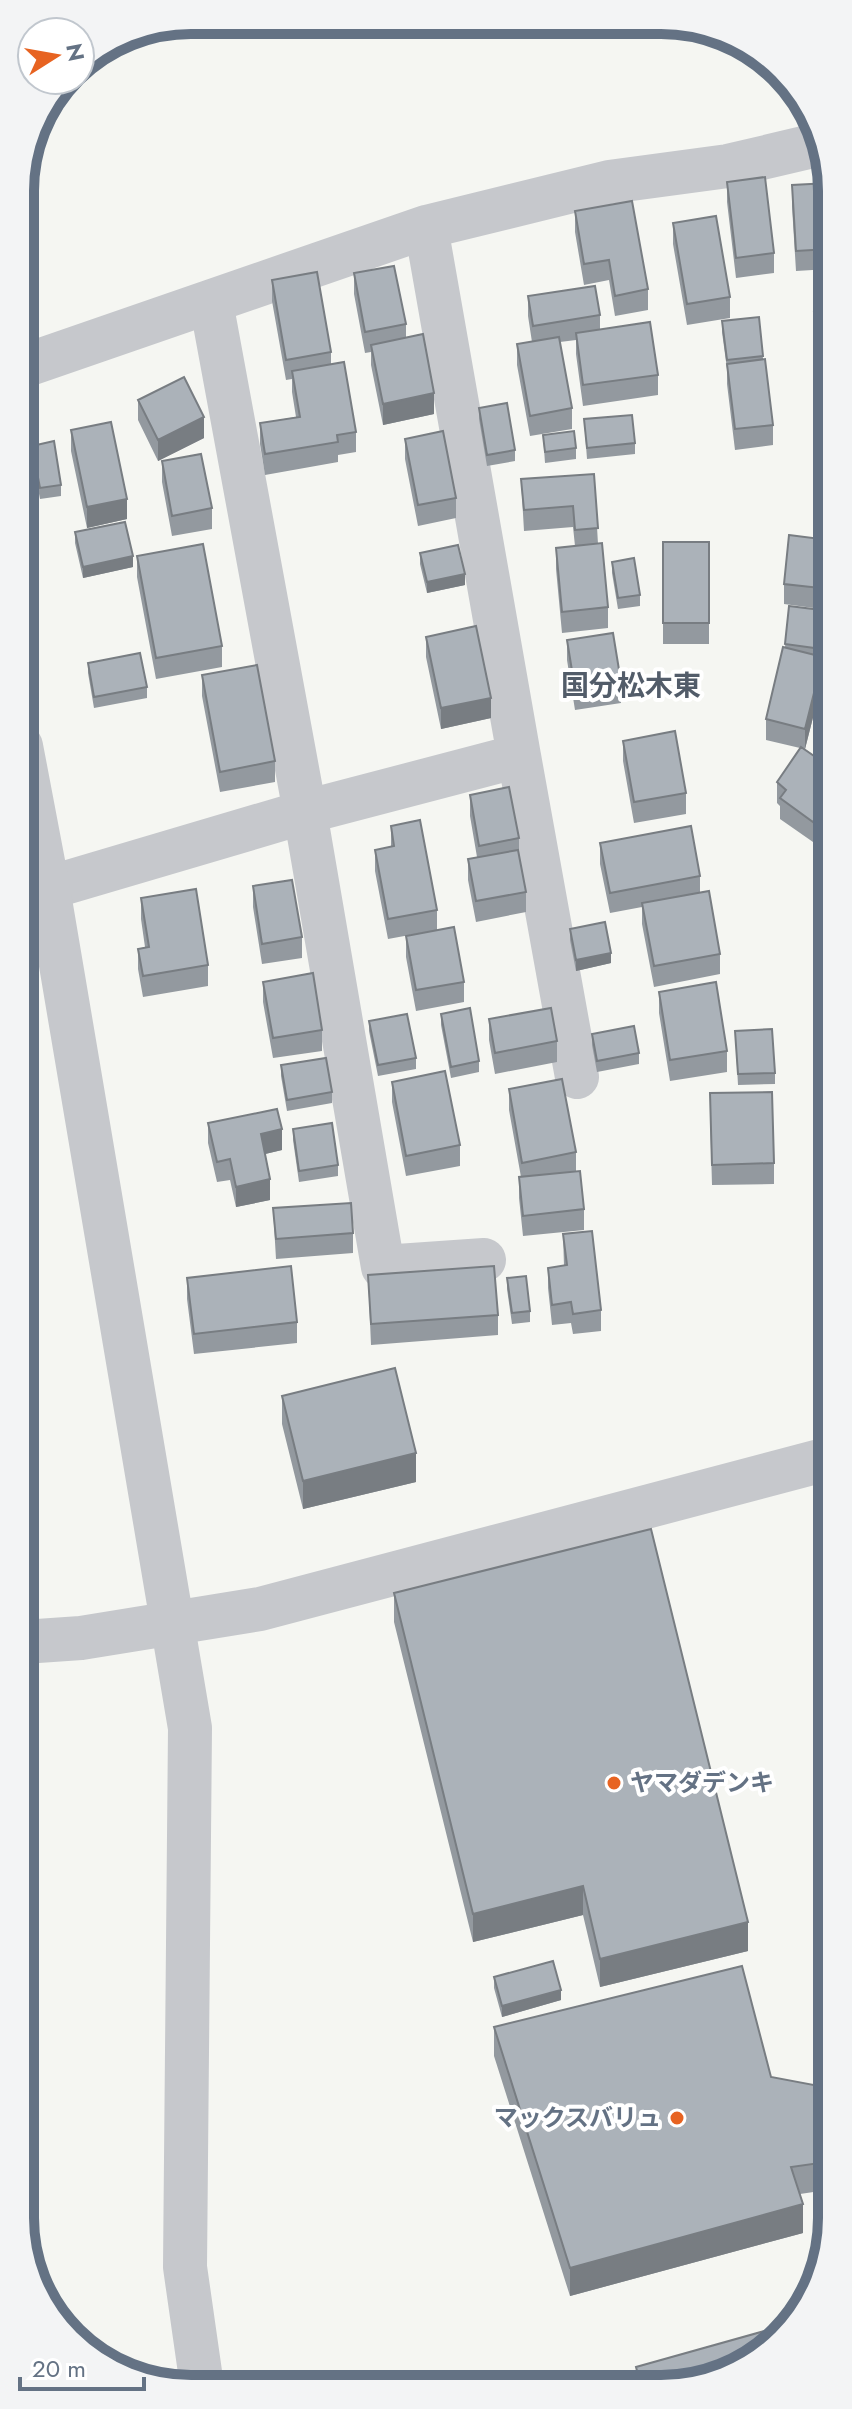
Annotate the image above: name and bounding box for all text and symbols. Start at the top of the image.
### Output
north arrow [16,16,96,96]
text: N [58,41,93,64]
district label: 国分松木東 [561,665,701,706]
place label: ヤマダデンキ [630,1765,774,1800]
marker: ヤマダデンキ [605,1774,623,1792]
place label: マックスバリュ [494,2100,661,2135]
marker: マックスバリュ [668,2109,686,2127]
scale bar [20,2341,144,2391]
text: 20 m [32,2351,86,2386]

